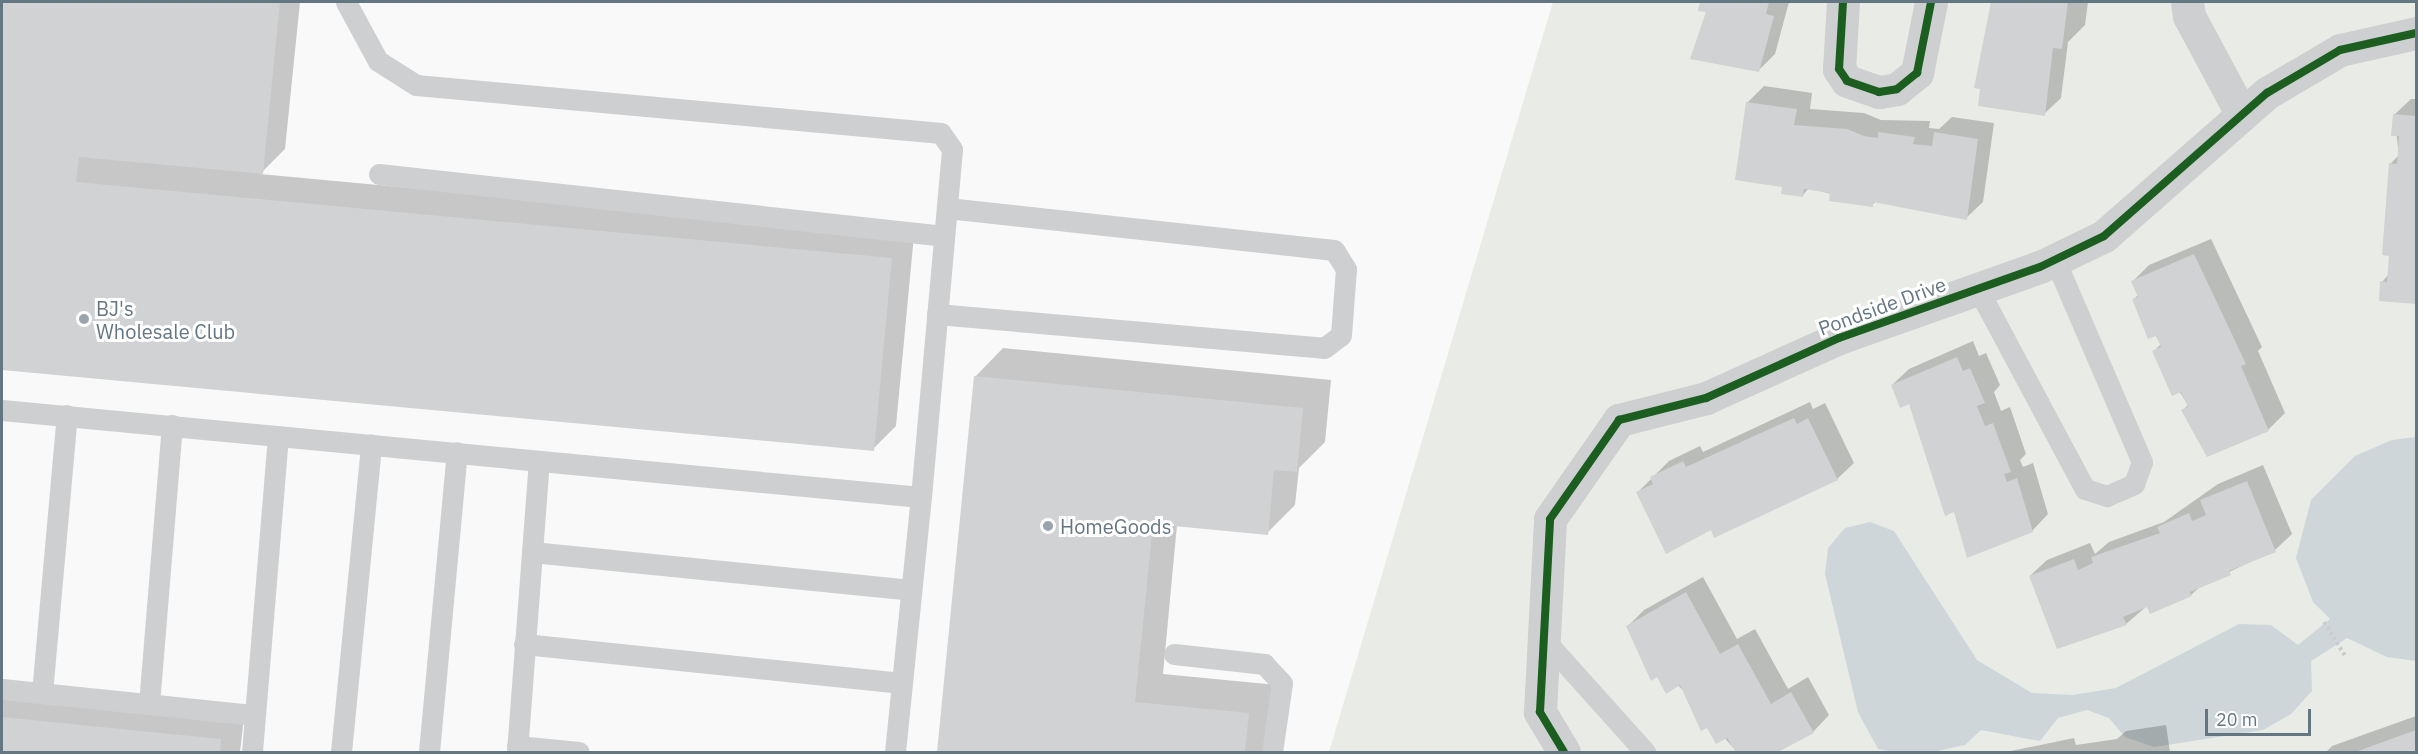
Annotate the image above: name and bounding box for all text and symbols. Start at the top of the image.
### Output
street label: Pondside Drive [1815,272,1949,340]
place label: BJ's Wholesale Club [96,296,235,343]
marker: BJ's Wholesale Club [77,312,91,326]
place label: HomeGoods [1060,514,1171,538]
marker: HomeGoods [1041,519,1055,533]
scale bar [2208,697,2314,735]
text: 20 m [2216,708,2258,731]

